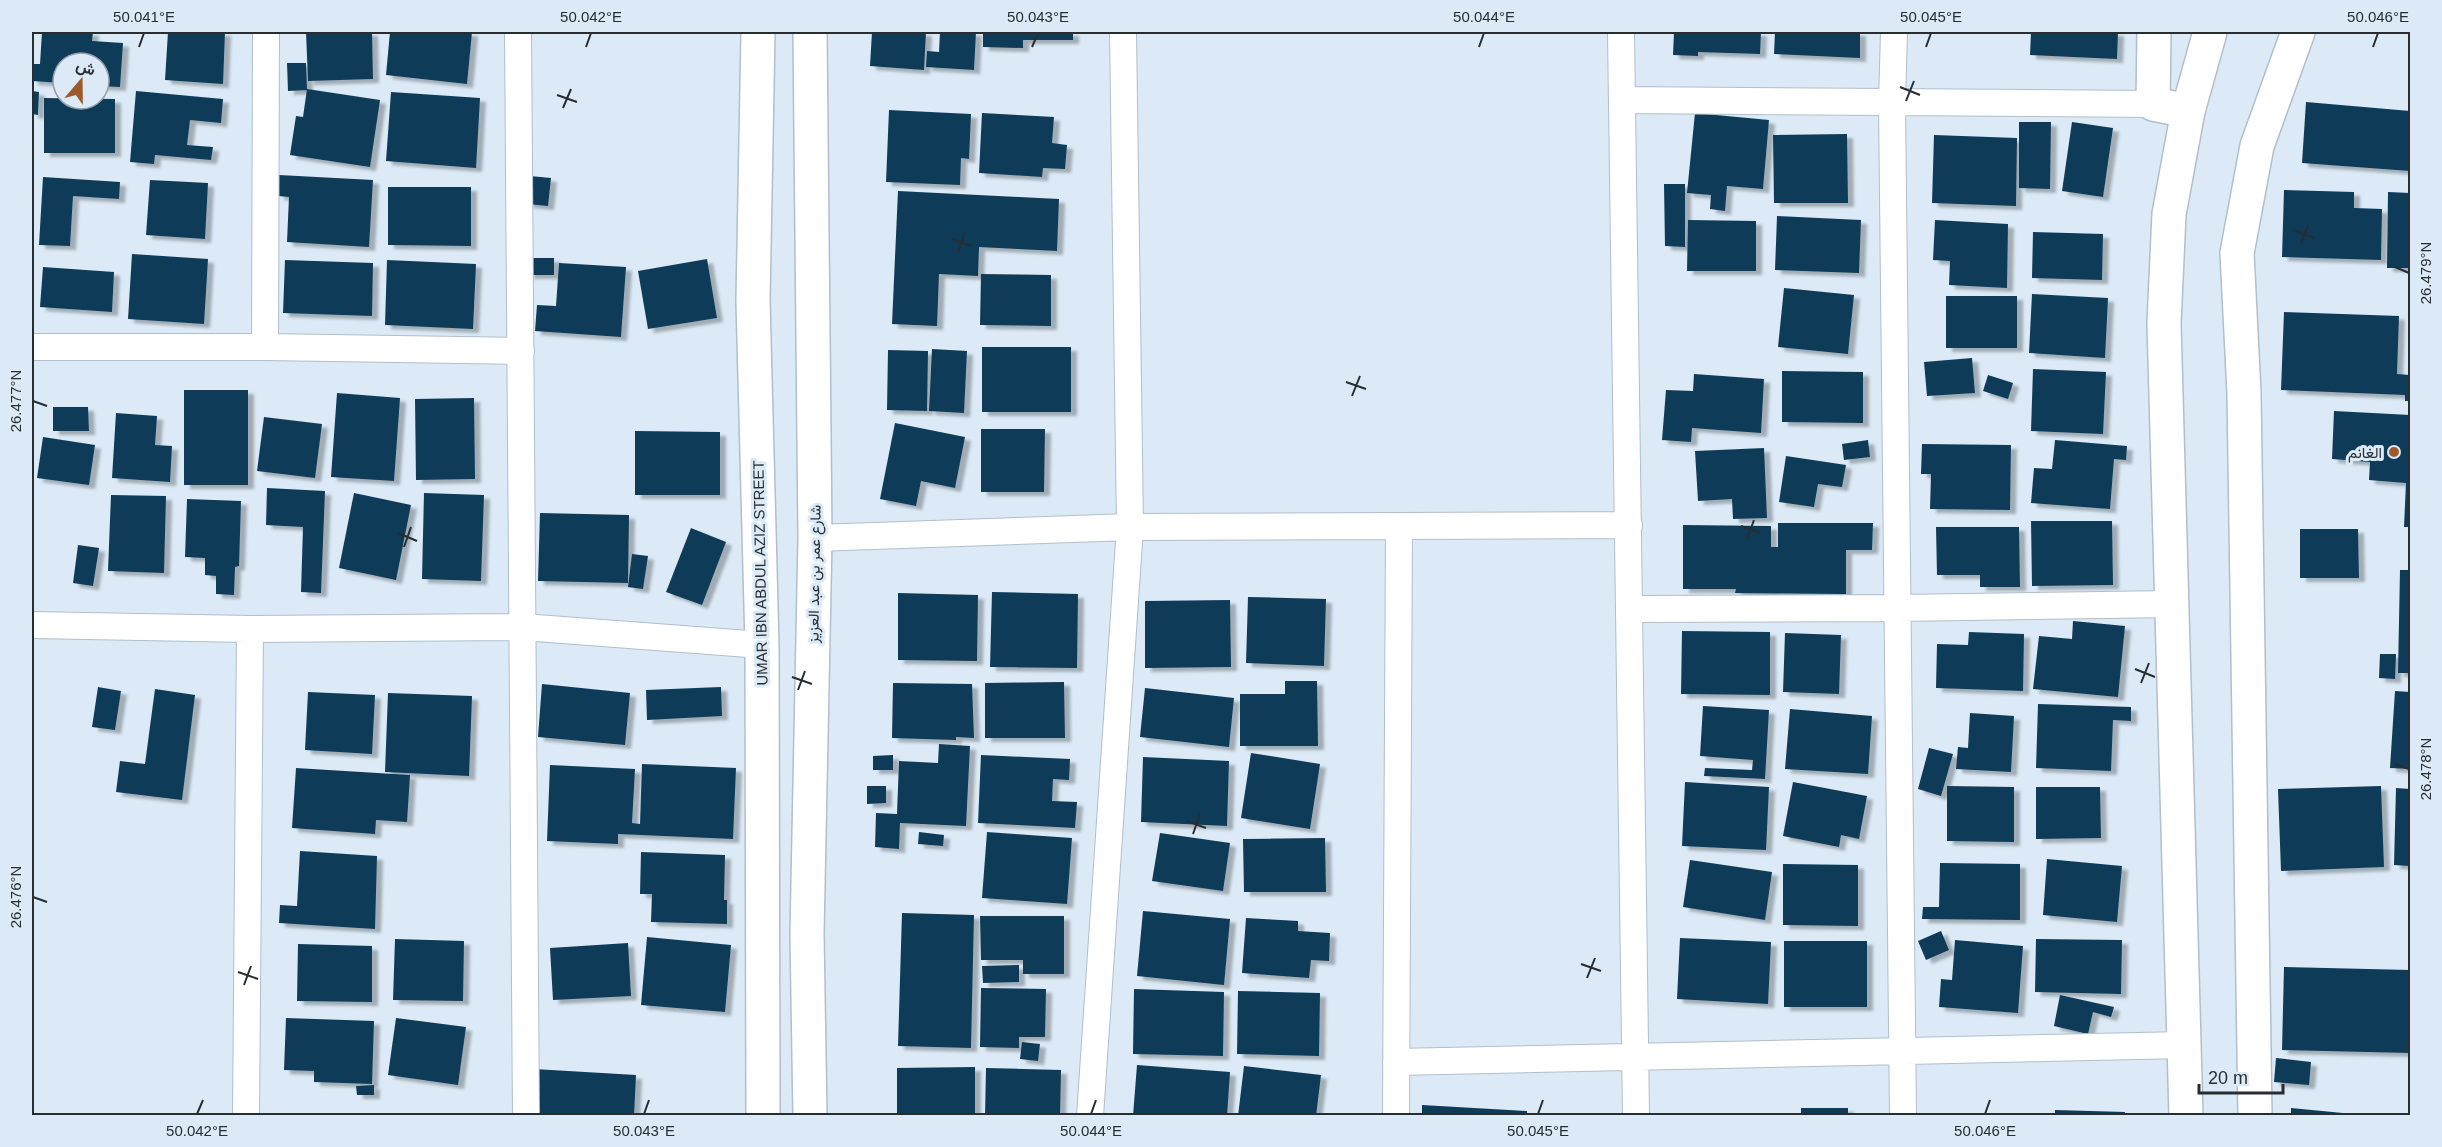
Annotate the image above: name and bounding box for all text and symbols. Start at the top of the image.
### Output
text: 50.041°E [113,8,175,25]
text: 50.042°E [560,8,622,25]
text: 50.043°E [1007,8,1069,25]
text: 50.044°E [1453,8,1515,25]
text: 50.045°E [1900,8,1962,25]
text: 50.046°E [2347,8,2409,25]
north arrow [51,51,111,111]
text: ش [74,56,98,80]
text: 26.479°N [2417,242,2434,304]
text: 26.477°N [7,370,24,432]
place label: الغانم [2348,444,2382,463]
marker: الغانم [2387,445,2401,459]
street label: UMAR IBN ABDUL AZIZ STREET [750,460,770,686]
street label: شارع عمر بن عبد العزيز [804,504,827,644]
text: 26.478°N [2417,738,2434,800]
text: 26.476°N [7,866,24,928]
scale bar [2199,1057,2283,1095]
text: 20 m [2208,1068,2248,1088]
text: 50.042°E [166,1122,228,1139]
text: 50.043°E [613,1122,675,1139]
text: 50.044°E [1060,1122,1122,1139]
text: 50.045°E [1507,1122,1569,1139]
text: 50.046°E [1954,1122,2016,1139]

